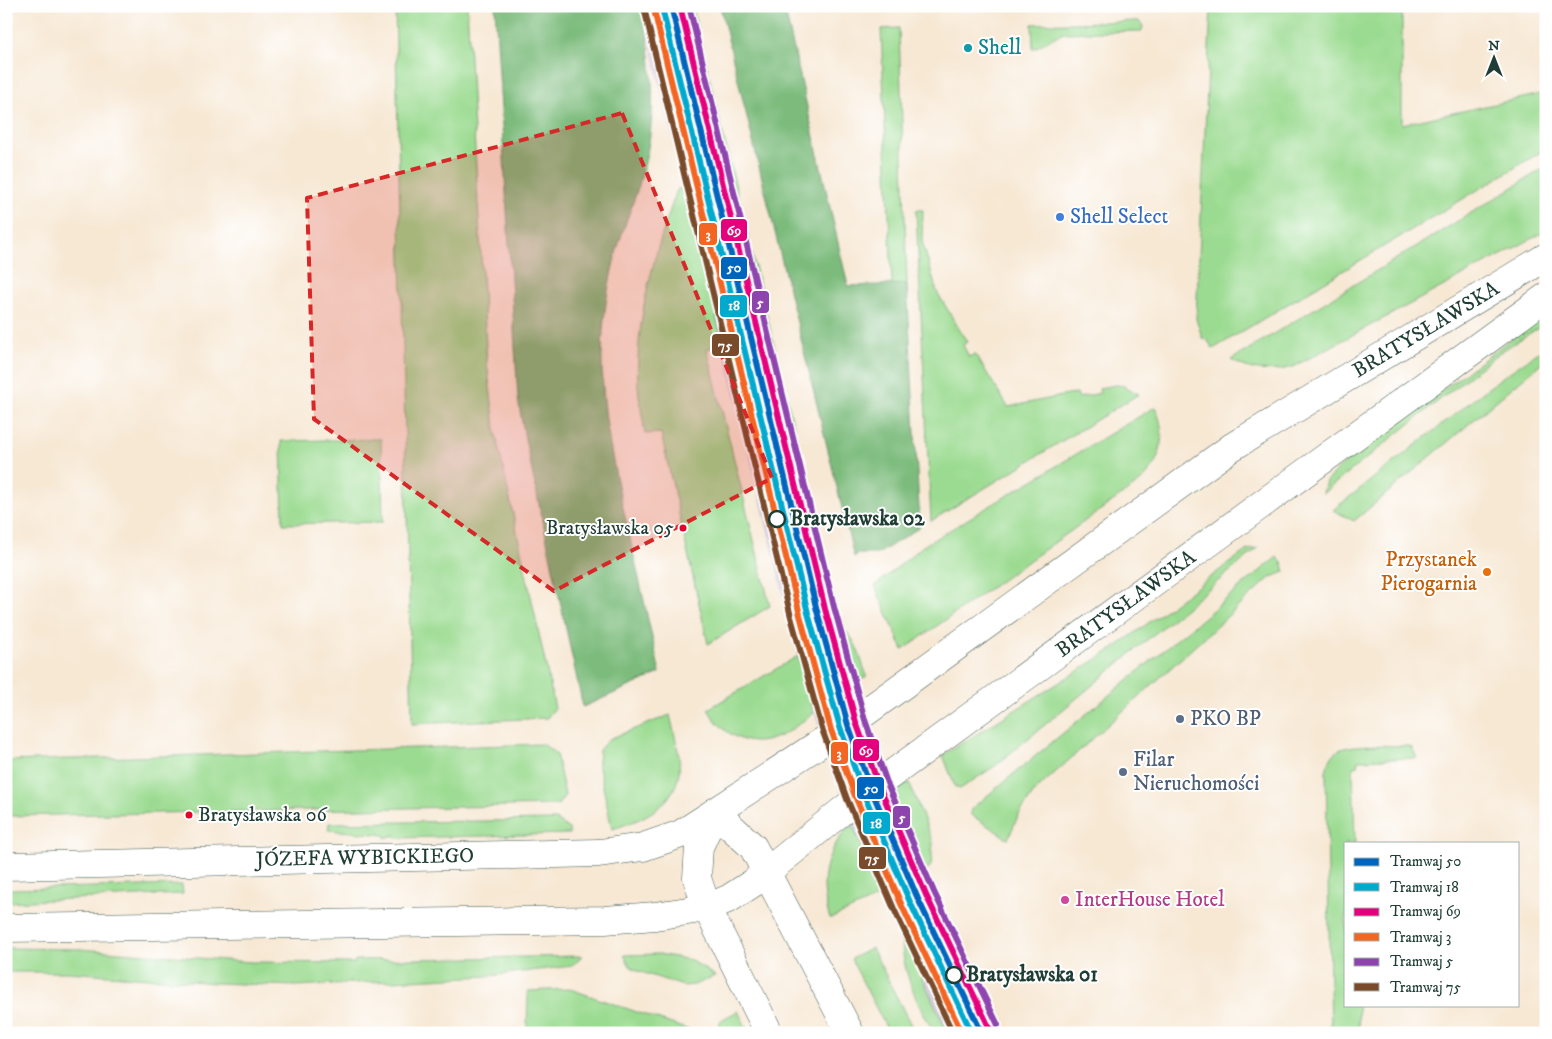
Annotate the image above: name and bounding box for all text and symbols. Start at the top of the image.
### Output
north arrow [1470,32,1520,82]
place label: Shell [978,35,1022,61]
text: N [1488,37,1500,55]
marker: Shell [962,42,974,54]
place label: Shell Select [1070,204,1168,230]
marker: Shell Select [1054,211,1066,223]
line badge: 69 [720,218,748,242]
line badge: 3 [698,222,718,246]
text: 69 [727,222,741,240]
text: 3 [705,226,711,244]
line badge: 50 [720,256,748,280]
text: 50 [726,259,742,277]
street label: BRATYSŁAWSKA [1348,276,1505,384]
line badge: 5 [751,290,770,314]
line badge: 18 [719,294,748,318]
text: 5 [756,294,764,312]
text: 18 [728,297,740,315]
line badge: 75 [711,333,740,357]
text: 75 [718,337,732,355]
place label: Bratysławska 02 [790,506,925,532]
marker: Bratysławska 02 [768,510,786,528]
place label: Bratysławska 05 [546,516,674,541]
marker: Bratysławska 05 [678,523,688,533]
street label: BRATYSŁAWSKA [1051,544,1202,664]
place label: Przystanek Pierogarnia [1380,547,1478,597]
marker: Przystanek Pierogarnia [1481,566,1493,578]
place label: PKO BP [1190,706,1261,732]
marker: PKO BP [1174,713,1186,725]
line badge: 69 [852,738,880,762]
line badge: 3 [830,741,849,765]
text: 69 [859,742,873,760]
text: 3 [836,745,842,763]
place label: Filar Nieruchomości [1133,747,1259,797]
marker: Filar Nieruchomości [1117,766,1129,778]
line badge: 50 [856,776,885,800]
text: 50 [863,780,879,798]
place label: Bratysławska 06 [198,803,327,828]
line badge: 5 [892,805,911,829]
text: 5 [898,809,906,827]
marker: Bratysławska 06 [184,810,194,820]
line badge: 18 [862,811,891,835]
text: 18 [870,815,882,833]
street label: JÓZEFA WYBICKIEGO [254,841,474,873]
legend [1344,842,1520,1006]
line badge: 75 [858,846,887,870]
text: 75 [865,850,879,868]
text: Tramwaj 50 [1390,852,1461,871]
text: Tramwaj 18 [1390,878,1459,897]
place label: InterHouse Hotel [1075,887,1225,913]
marker: InterHouse Hotel [1059,894,1071,906]
text: Tramwaj 69 [1390,902,1461,921]
text: Tramwaj 3 [1390,928,1451,947]
text: Tramwaj 5 [1390,952,1454,971]
place label: Bratysławska 01 [966,962,1098,988]
marker: Bratysławska 01 [945,966,963,984]
text: Tramwaj 75 [1390,978,1462,997]

